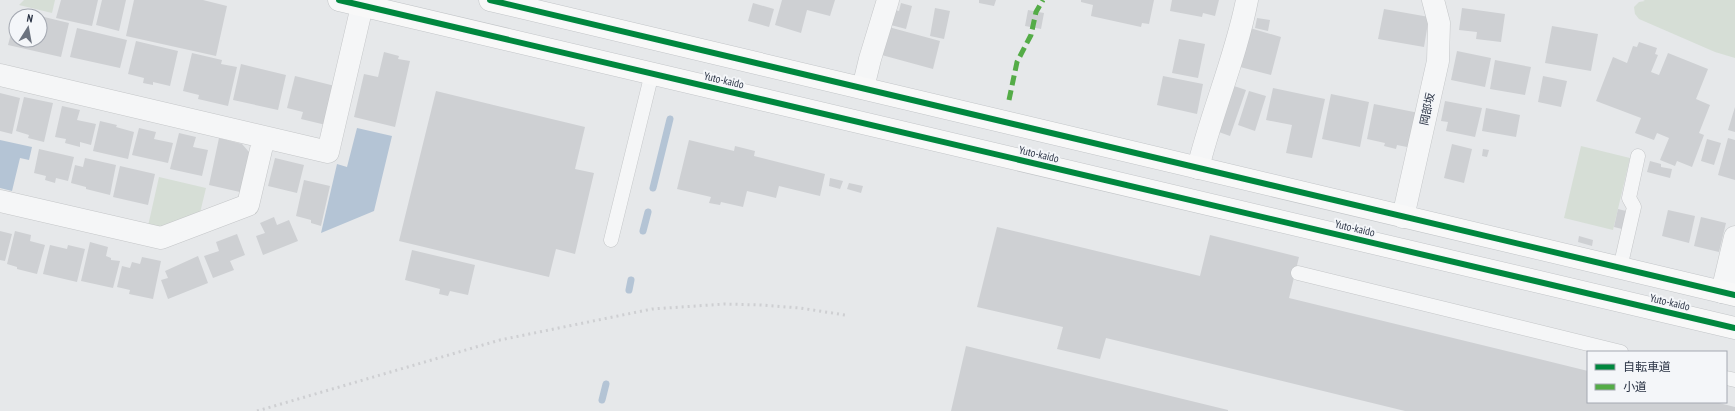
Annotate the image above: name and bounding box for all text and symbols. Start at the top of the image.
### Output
north arrow [8,8,48,48]
text: N [26,11,34,26]
street label: Yuto-kaido [703,69,746,91]
street label: 岡部坂 [1417,91,1437,127]
street label: Yuto-kaido [1018,143,1061,165]
street label: Yuto-kaido [1334,217,1377,239]
street label: Yuto-kaido [1649,291,1692,313]
legend [1587,351,1727,403]
text: 自転車道 [1623,359,1671,374]
text: 小道 [1623,379,1647,394]

